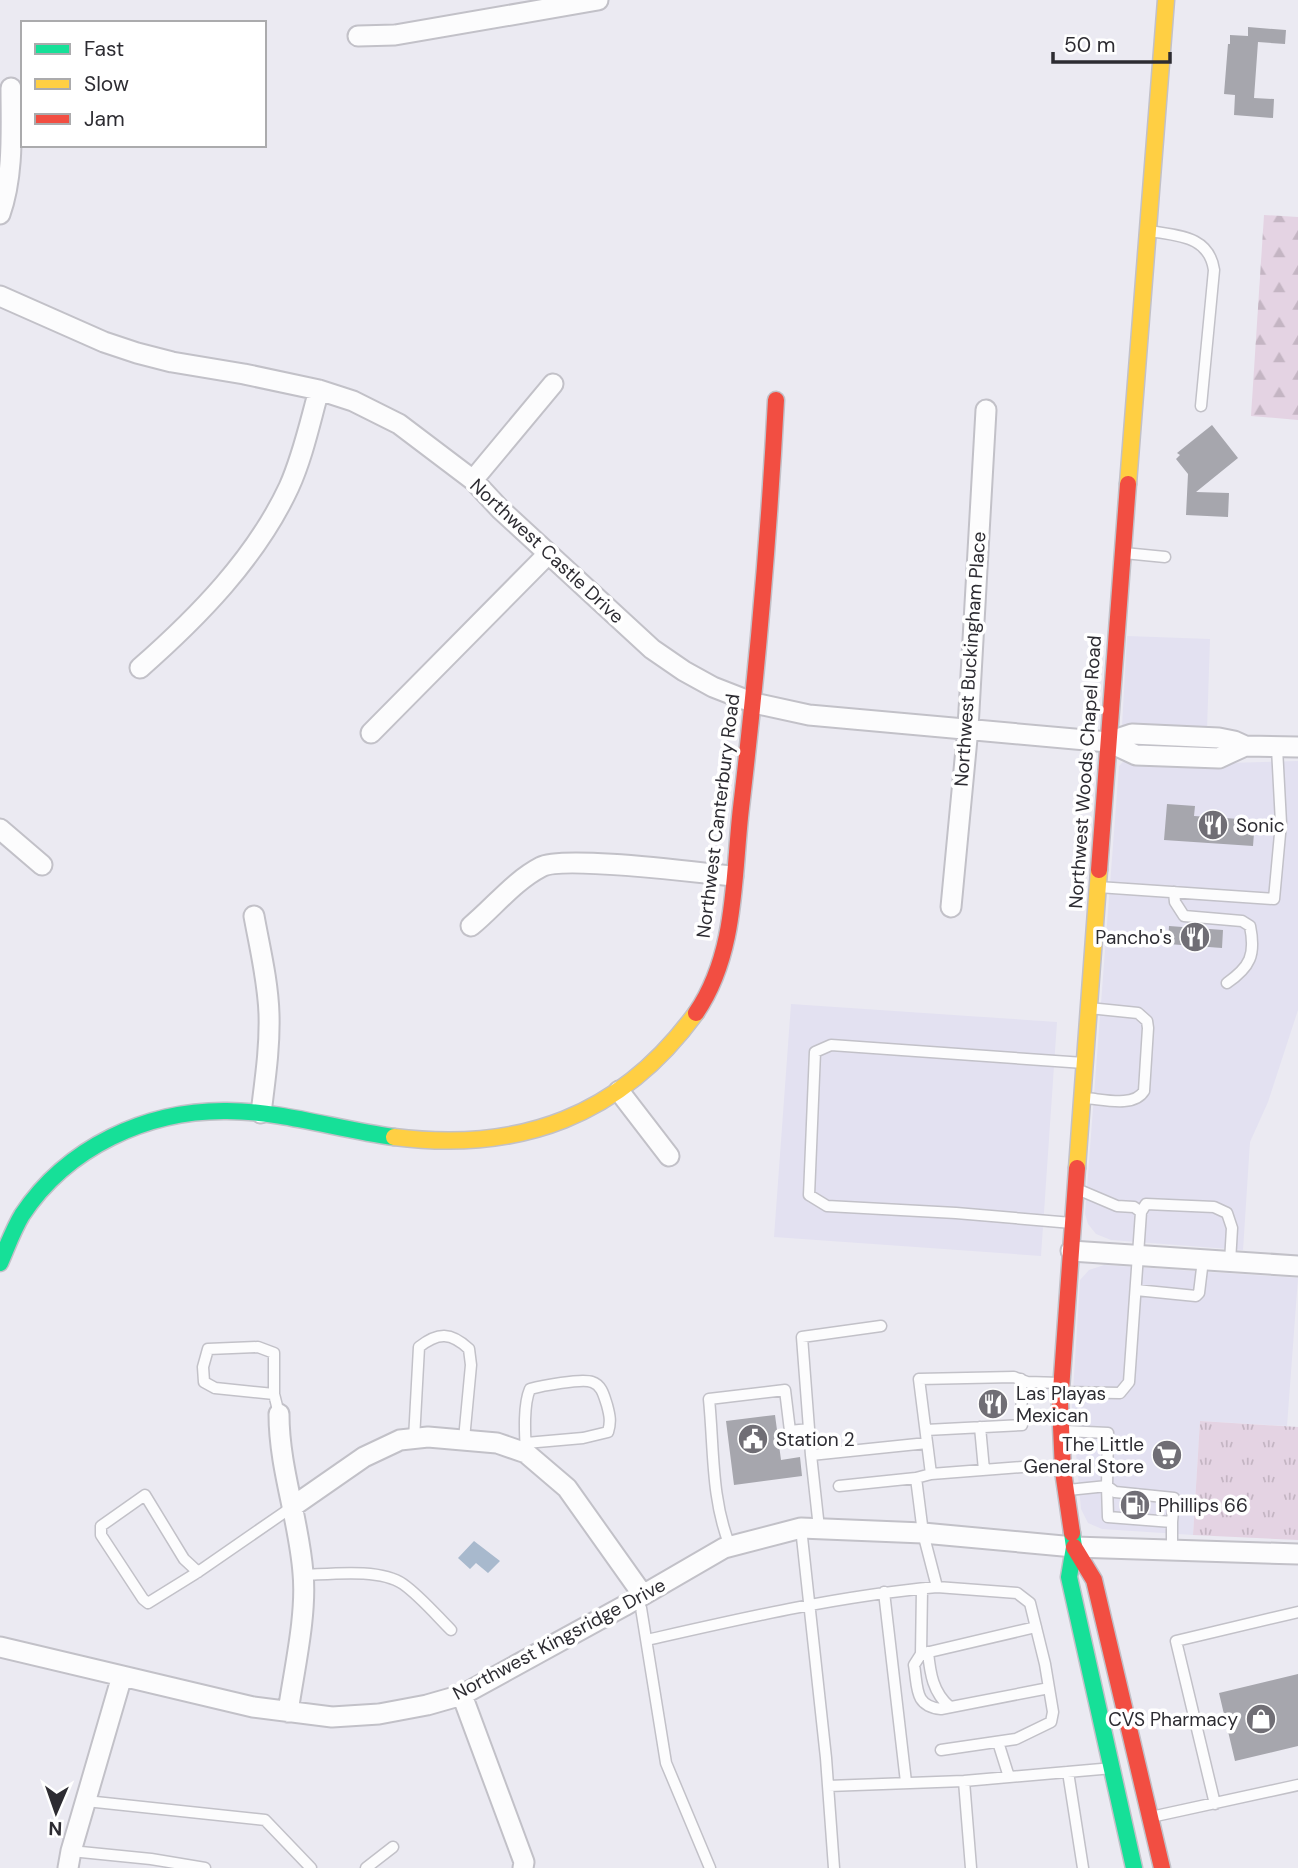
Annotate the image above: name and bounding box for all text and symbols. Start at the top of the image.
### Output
legend [21,21,266,147]
scale bar [1053,21,1170,65]
text: 50 m [1064,31,1115,59]
text: Fast [84,35,124,63]
text: Slow [84,70,129,98]
text: Jam [84,105,125,133]
street label: Northwest Castle Drive [465,473,629,629]
street label: Northwest Buckingham Place [949,531,991,787]
street label: Northwest Woods Chapel Road [1063,635,1107,909]
street label: Northwest Canterbury Road [691,692,745,940]
restaurant icon: Sonic [1196,808,1230,842]
place label: Sonic [1236,813,1285,838]
restaurant icon: Pancho's [1178,920,1212,954]
place label: Pancho's [1095,925,1172,950]
place label: Las Playas Mexican [1016,1381,1106,1428]
restaurant icon: Las Playas Mexican [976,1387,1010,1421]
public building icon: Station 2 [736,1422,770,1456]
place label: Station 2 [776,1427,855,1452]
place label: The Little General Store [1024,1432,1144,1479]
supermarket icon: The Little General Store [1150,1438,1184,1472]
fuel station icon: Phillips 66 [1118,1488,1152,1522]
place label: Phillips 66 [1158,1493,1248,1518]
street label: Northwest Kingsridge Drive [448,1572,670,1706]
shop icon: CVS Pharmacy [1244,1702,1278,1736]
place label: CVS Pharmacy [1108,1707,1238,1732]
north arrow [21,1777,91,1847]
text: N [48,1816,63,1841]

